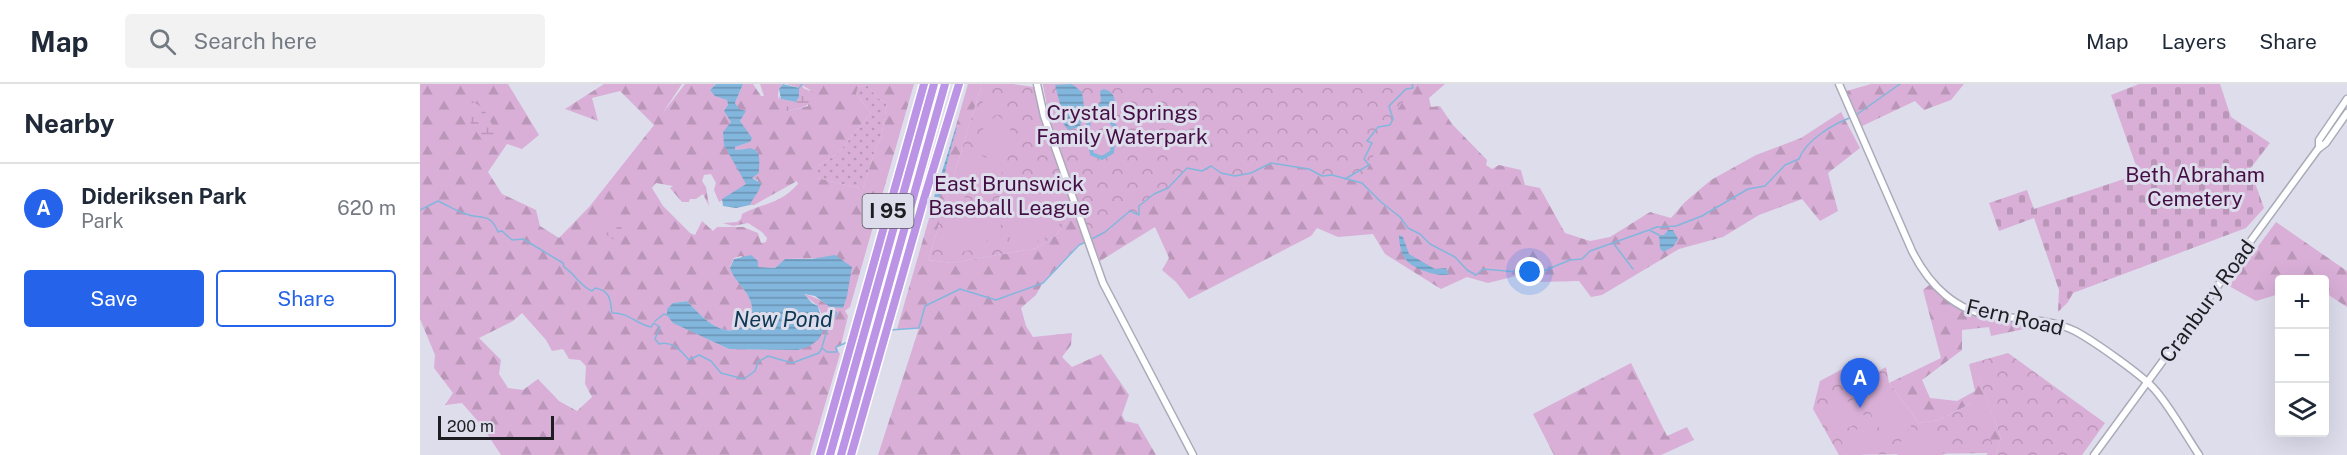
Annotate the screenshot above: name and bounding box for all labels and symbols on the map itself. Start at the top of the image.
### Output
park label: Crystal Springs Family Waterpark [1036,100,1208,149]
park label: Beth Abraham Cemetery [2125,162,2265,211]
park label: East Brunswick Baseball League [928,171,1090,220]
road number: I 95 [862,194,914,228]
street label: Cranbury Road [2154,235,2260,367]
your location [1515,257,1544,286]
street label: Fern Road [1964,294,2066,340]
water label: New Pond [733,306,833,332]
pin: A [1840,358,1880,408]
scale bar [438,413,554,440]

